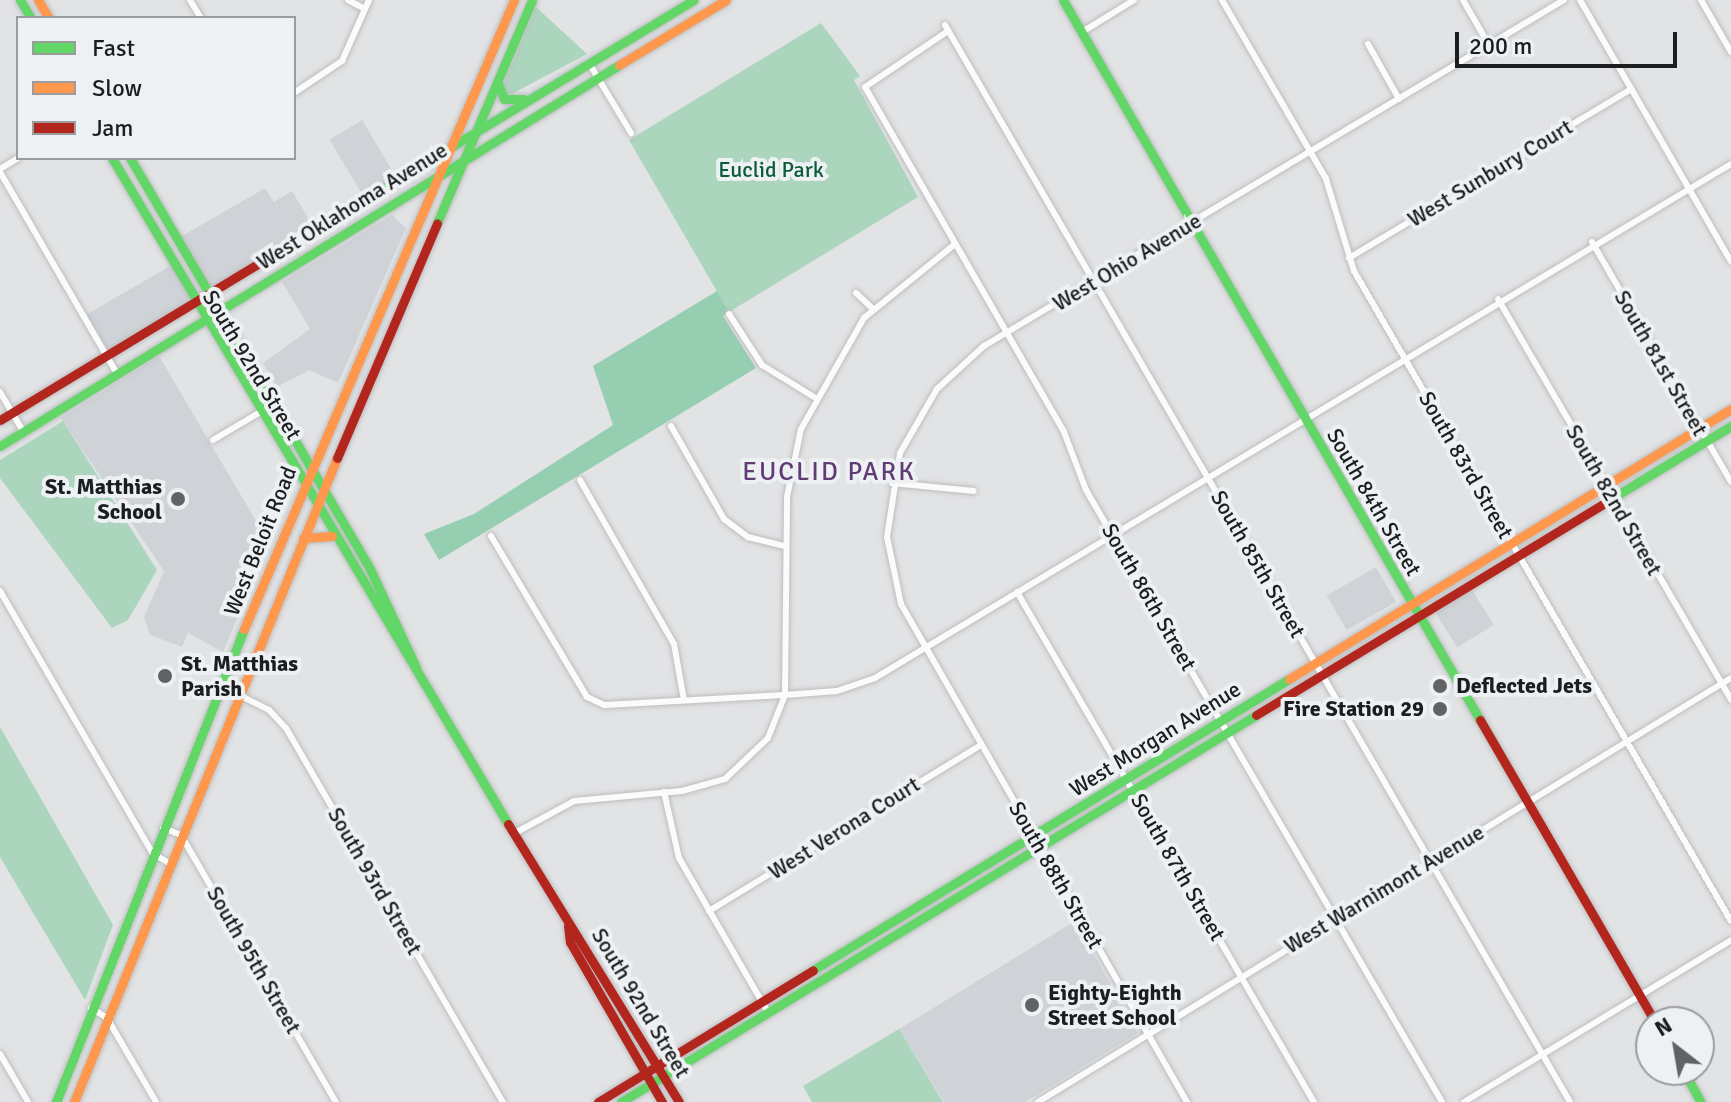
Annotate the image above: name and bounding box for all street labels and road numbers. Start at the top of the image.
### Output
street label: West Sunbury Court [1403,113,1577,233]
street label: West Oklahoma Avenue [252,137,452,275]
street label: West Ohio Avenue [1048,207,1206,317]
street label: South 92nd Street [197,285,307,445]
street label: South 81st Street [1609,286,1713,440]
street label: South 83rd Street [1413,387,1519,543]
street label: South 82nd Street [1560,420,1668,580]
street label: South 84th Street [1321,424,1427,580]
street label: West Beloit Road [218,463,302,619]
street label: South 85th Street [1205,486,1311,642]
street label: South 86th Street [1096,519,1202,675]
street label: West Morgan Avenue [1065,676,1245,802]
street label: West Verona Court [763,771,925,885]
street label: South 87th Street [1125,789,1231,945]
street label: South 88th Street [1003,797,1109,953]
street label: South 93rd Street [322,803,428,959]
street label: West Warnimont Avenue [1279,819,1489,959]
street label: South 95th Street [201,882,307,1038]
street label: South 92nd Street [586,923,696,1083]

